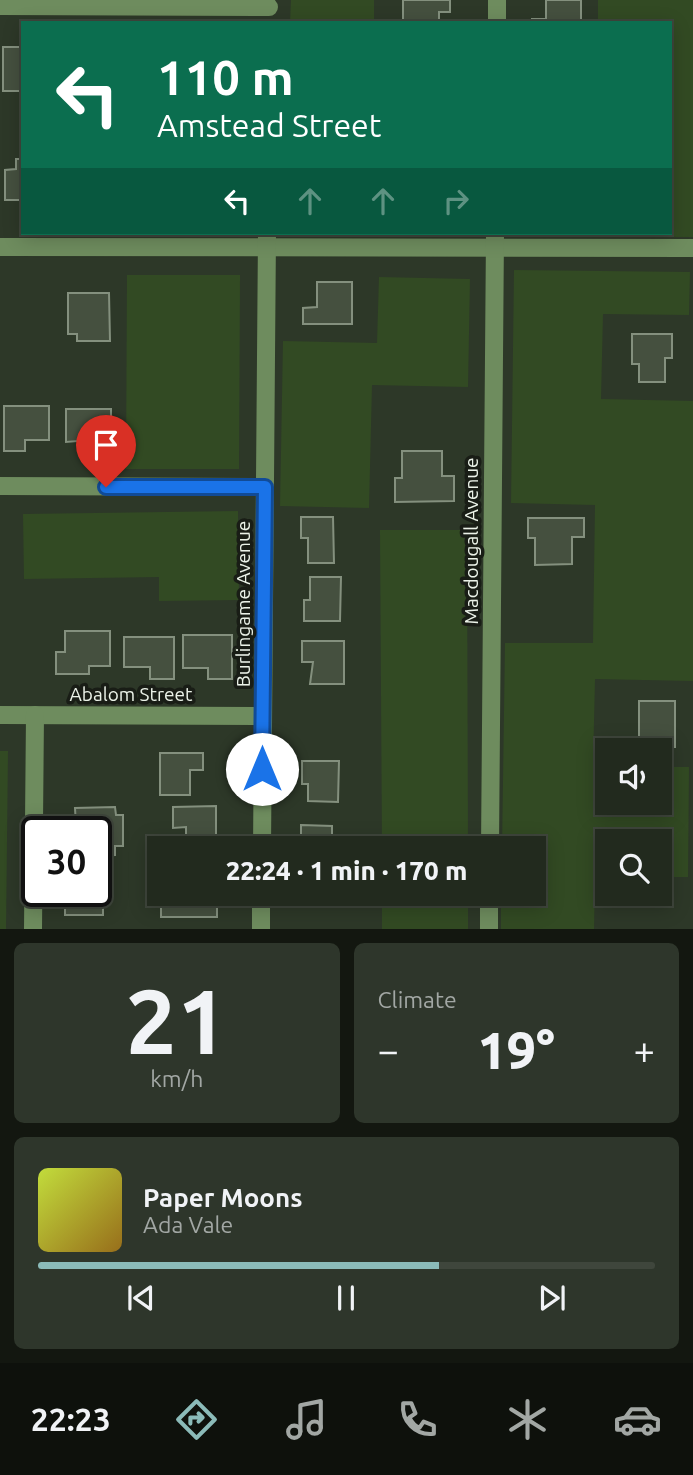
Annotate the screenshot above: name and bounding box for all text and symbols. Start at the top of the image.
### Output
icon: left [42,49,133,140]
text: 110 m [157,49,294,104]
text: Amstead Street [157,107,381,143]
icon: left [218,182,256,220]
icon: ahead [291,182,329,220]
icon: ahead [364,182,402,220]
icon: right [437,182,475,220]
pin [76,415,136,487]
icon: arrive [87,426,125,464]
street label: Macdougall Avenue [460,457,482,625]
street label: Burlingame Avenue [232,521,254,687]
street label: Abalom Street [69,683,193,705]
position arrow [225,732,299,806]
map controls [595,738,672,906]
button: sound [595,738,672,815]
speed limit sign: 30 [21,816,112,907]
button: search [595,829,672,906]
text: 22:24 · 1 min · 170 m [226,856,467,885]
text: 21 [125,969,228,1071]
text: Climate [378,987,457,1012]
text: 19° [477,1021,555,1079]
text: − [378,1029,399,1071]
text: + [634,1029,655,1071]
text: km/h [150,1066,203,1091]
text: Paper Moons [143,1183,302,1212]
text: Ada Vale [143,1212,233,1237]
icon: previous [122,1279,160,1317]
icon: pause [327,1279,365,1317]
icon: next [533,1279,571,1317]
icon: directions [172,1395,221,1444]
icon: music [282,1395,331,1444]
icon: phone [393,1395,442,1444]
icon: climate [503,1395,552,1444]
icon: car [613,1395,662,1444]
text: 22:23 [31,1401,111,1437]

